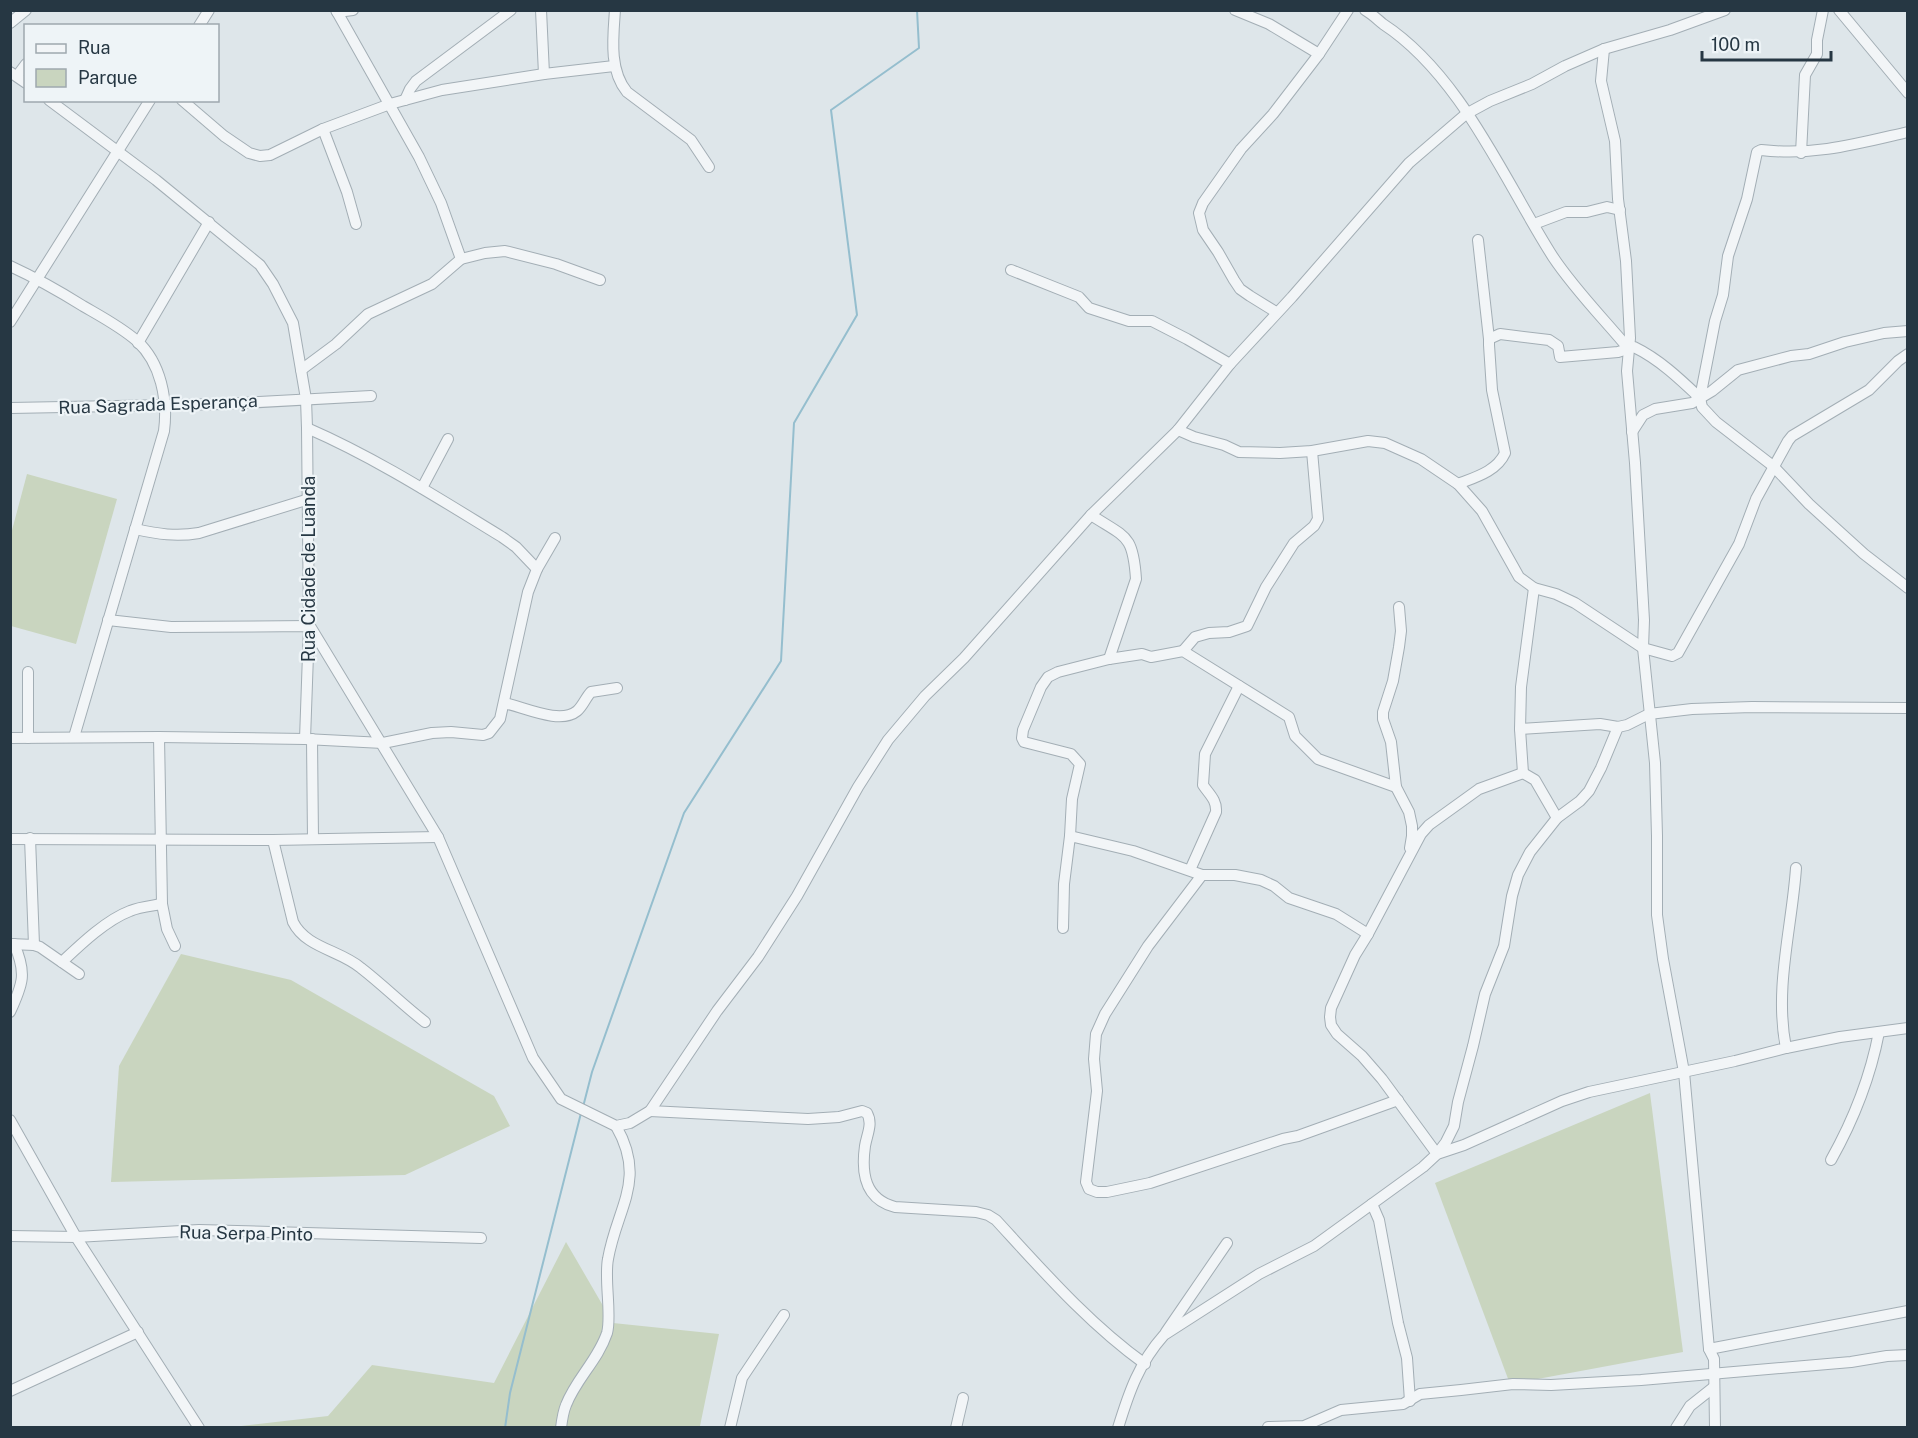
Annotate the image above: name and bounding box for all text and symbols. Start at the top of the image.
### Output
legend [24,24,219,102]
scale bar [1702,24,1831,62]
text: 100 m [1711,34,1760,55]
text: Rua [78,37,110,58]
text: Parque [78,67,138,88]
street label: Rua Sagrada Esperança [58,390,258,418]
street label: Rua Cidade de Luanda [298,476,319,662]
street label: Rua Serpa Pinto [179,1221,313,1245]

